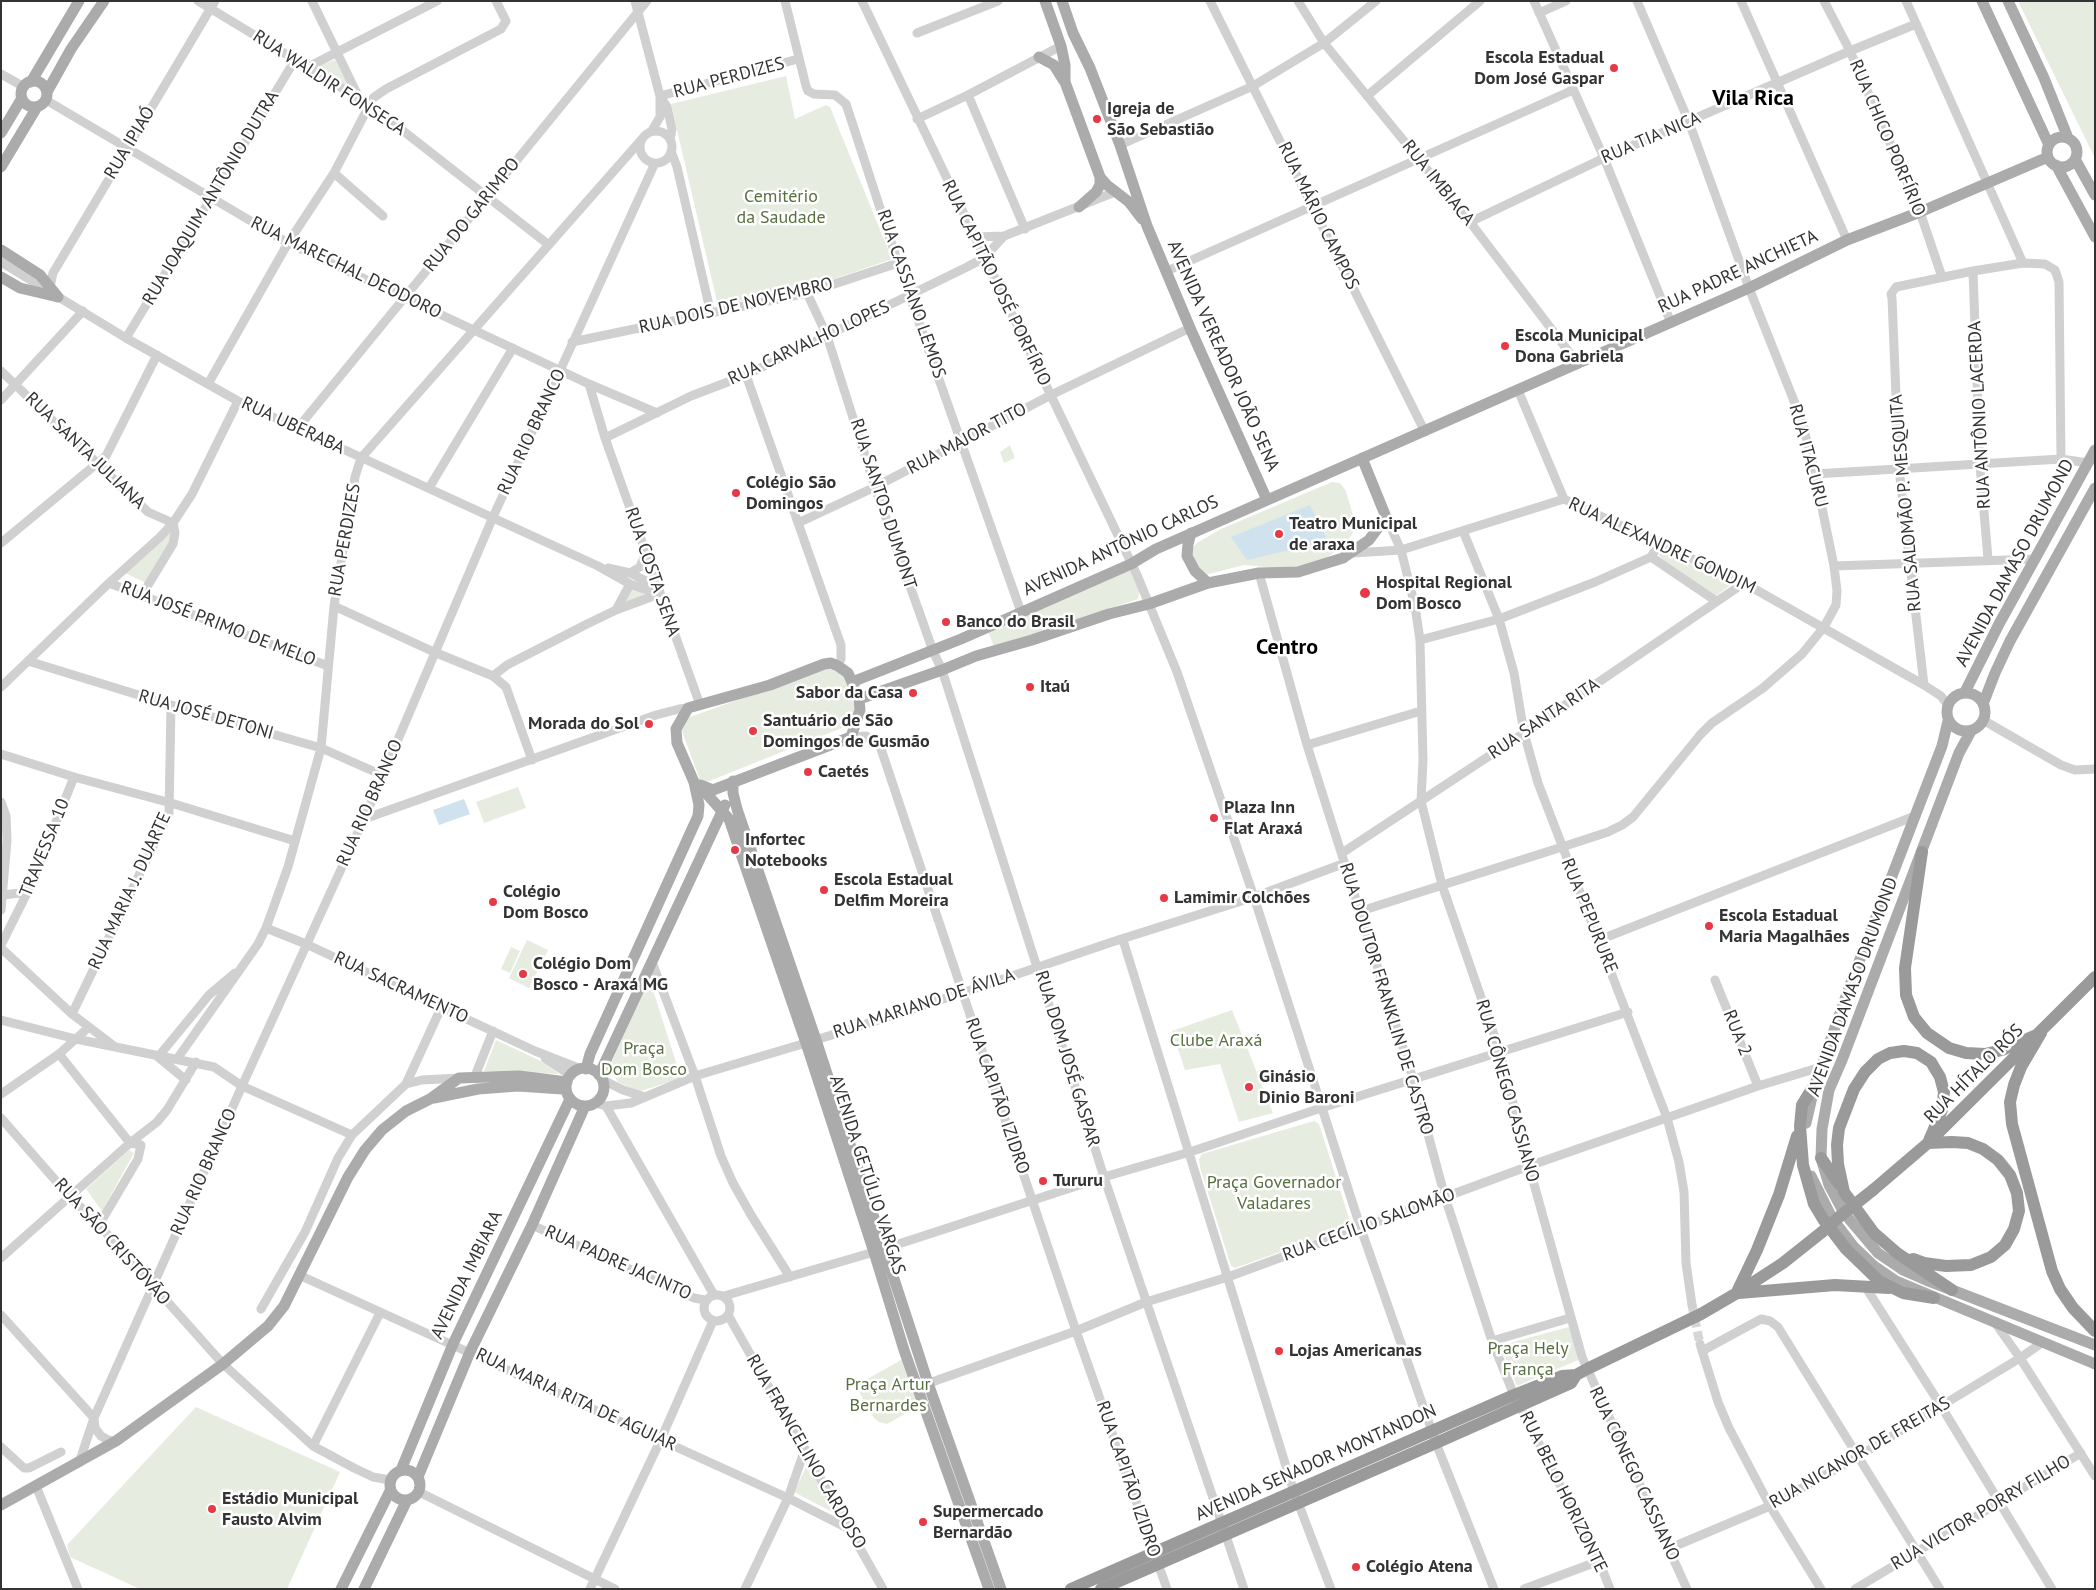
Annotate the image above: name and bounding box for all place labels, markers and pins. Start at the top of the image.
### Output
place label: Escola Estadual Dom José Gaspar [1474,47,1604,90]
marker: Escola Estadual Dom José Gaspar [1608,62,1620,74]
place label: Igreja de São Sebastião [1107,98,1214,140]
marker: Igreja de São Sebastião [1091,113,1103,125]
place label: Escola Municipal Dona Gabriela [1515,325,1643,368]
marker: Escola Municipal Dona Gabriela [1499,340,1511,352]
place label: Colégio São Domingos [746,472,836,514]
marker: Colégio São Domingos [730,487,742,499]
place label: Teatro Municipal de araxa [1289,513,1417,556]
marker: Teatro Municipal de araxa [1273,528,1285,540]
place label: Hospital Regional Dom Bosco [1376,572,1512,614]
marker: Hospital Regional Dom Bosco [1358,586,1372,600]
place label: Banco do Brasil [956,611,1075,633]
marker: Banco do Brasil [940,616,952,628]
place label: Itaú [1040,676,1070,698]
marker: Itaú [1024,681,1036,693]
place label: Sabor da Casa [796,682,903,704]
marker: Sabor da Casa [907,687,919,699]
place label: Santuário de São Domingos de Gusmão [763,710,930,752]
place label: Morada do Sol [528,713,639,735]
marker: Morada do Sol [643,718,655,730]
marker: Santuário de São Domingos de Gusmão [747,725,759,737]
place label: Caetés [818,761,869,783]
marker: Caetés [802,766,814,778]
place label: Plaza Inn Flat Araxá [1224,797,1303,840]
marker: Plaza Inn Flat Araxá [1208,812,1220,824]
place label: Infortec Notebooks [745,829,827,872]
marker: Infortec Notebooks [729,844,741,856]
place label: Escola Estadual Delfim Moreira [834,869,953,912]
place label: Colégio Dom Bosco [503,881,588,924]
marker: Escola Estadual Delfim Moreira [818,884,830,896]
place label: Lamimir Colchões [1174,887,1310,909]
marker: Lamimir Colchões [1158,892,1170,904]
marker: Colégio Dom Bosco [487,896,499,908]
place label: Escola Estadual Maria Magalhães [1719,905,1850,948]
marker: Escola Estadual Maria Magalhães [1703,920,1715,932]
place label: Colégio Dom Bosco - Araxá MG [533,953,668,996]
marker: Colégio Dom Bosco - Araxá MG [517,968,529,980]
place label: Ginásio Dinio Baroni [1259,1066,1355,1108]
marker: Ginásio Dinio Baroni [1243,1081,1255,1093]
place label: Tururu [1053,1170,1103,1192]
marker: Tururu [1037,1175,1049,1187]
place label: Lojas Americanas [1289,1340,1422,1362]
marker: Lojas Americanas [1273,1345,1285,1357]
place label: Estádio Municipal Fausto Alvim [222,1488,358,1530]
place label: Supermercado Bernardão [933,1501,1043,1544]
marker: Estádio Municipal Fausto Alvim [206,1503,218,1515]
marker: Supermercado Bernardão [917,1516,929,1528]
place label: Colégio Atena [1366,1556,1473,1578]
marker: Colégio Atena [1350,1561,1362,1573]

